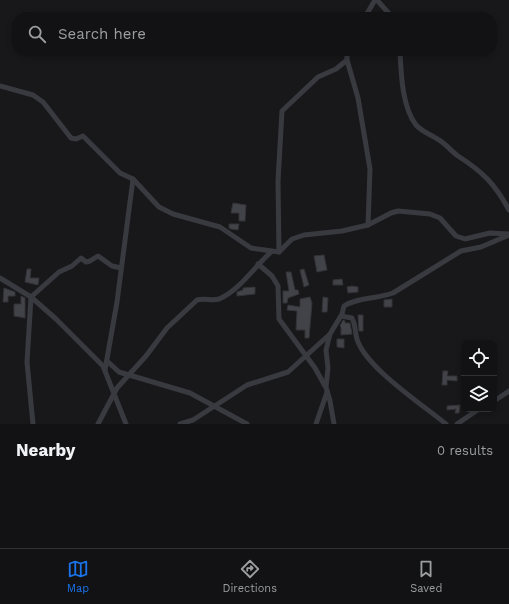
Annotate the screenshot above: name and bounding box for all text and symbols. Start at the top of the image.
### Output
search box [12,12,497,56]
icon: search [26,23,48,45]
text: Search here [58,25,146,43]
map controls [461,340,497,412]
button: locate [461,340,497,376]
button: layers [461,376,497,412]
text: Nearby [16,440,75,460]
text: 0 results [437,443,493,458]
tab: Map [67,558,89,595]
tab: Directions [223,558,277,595]
tab: Saved [410,558,442,595]

